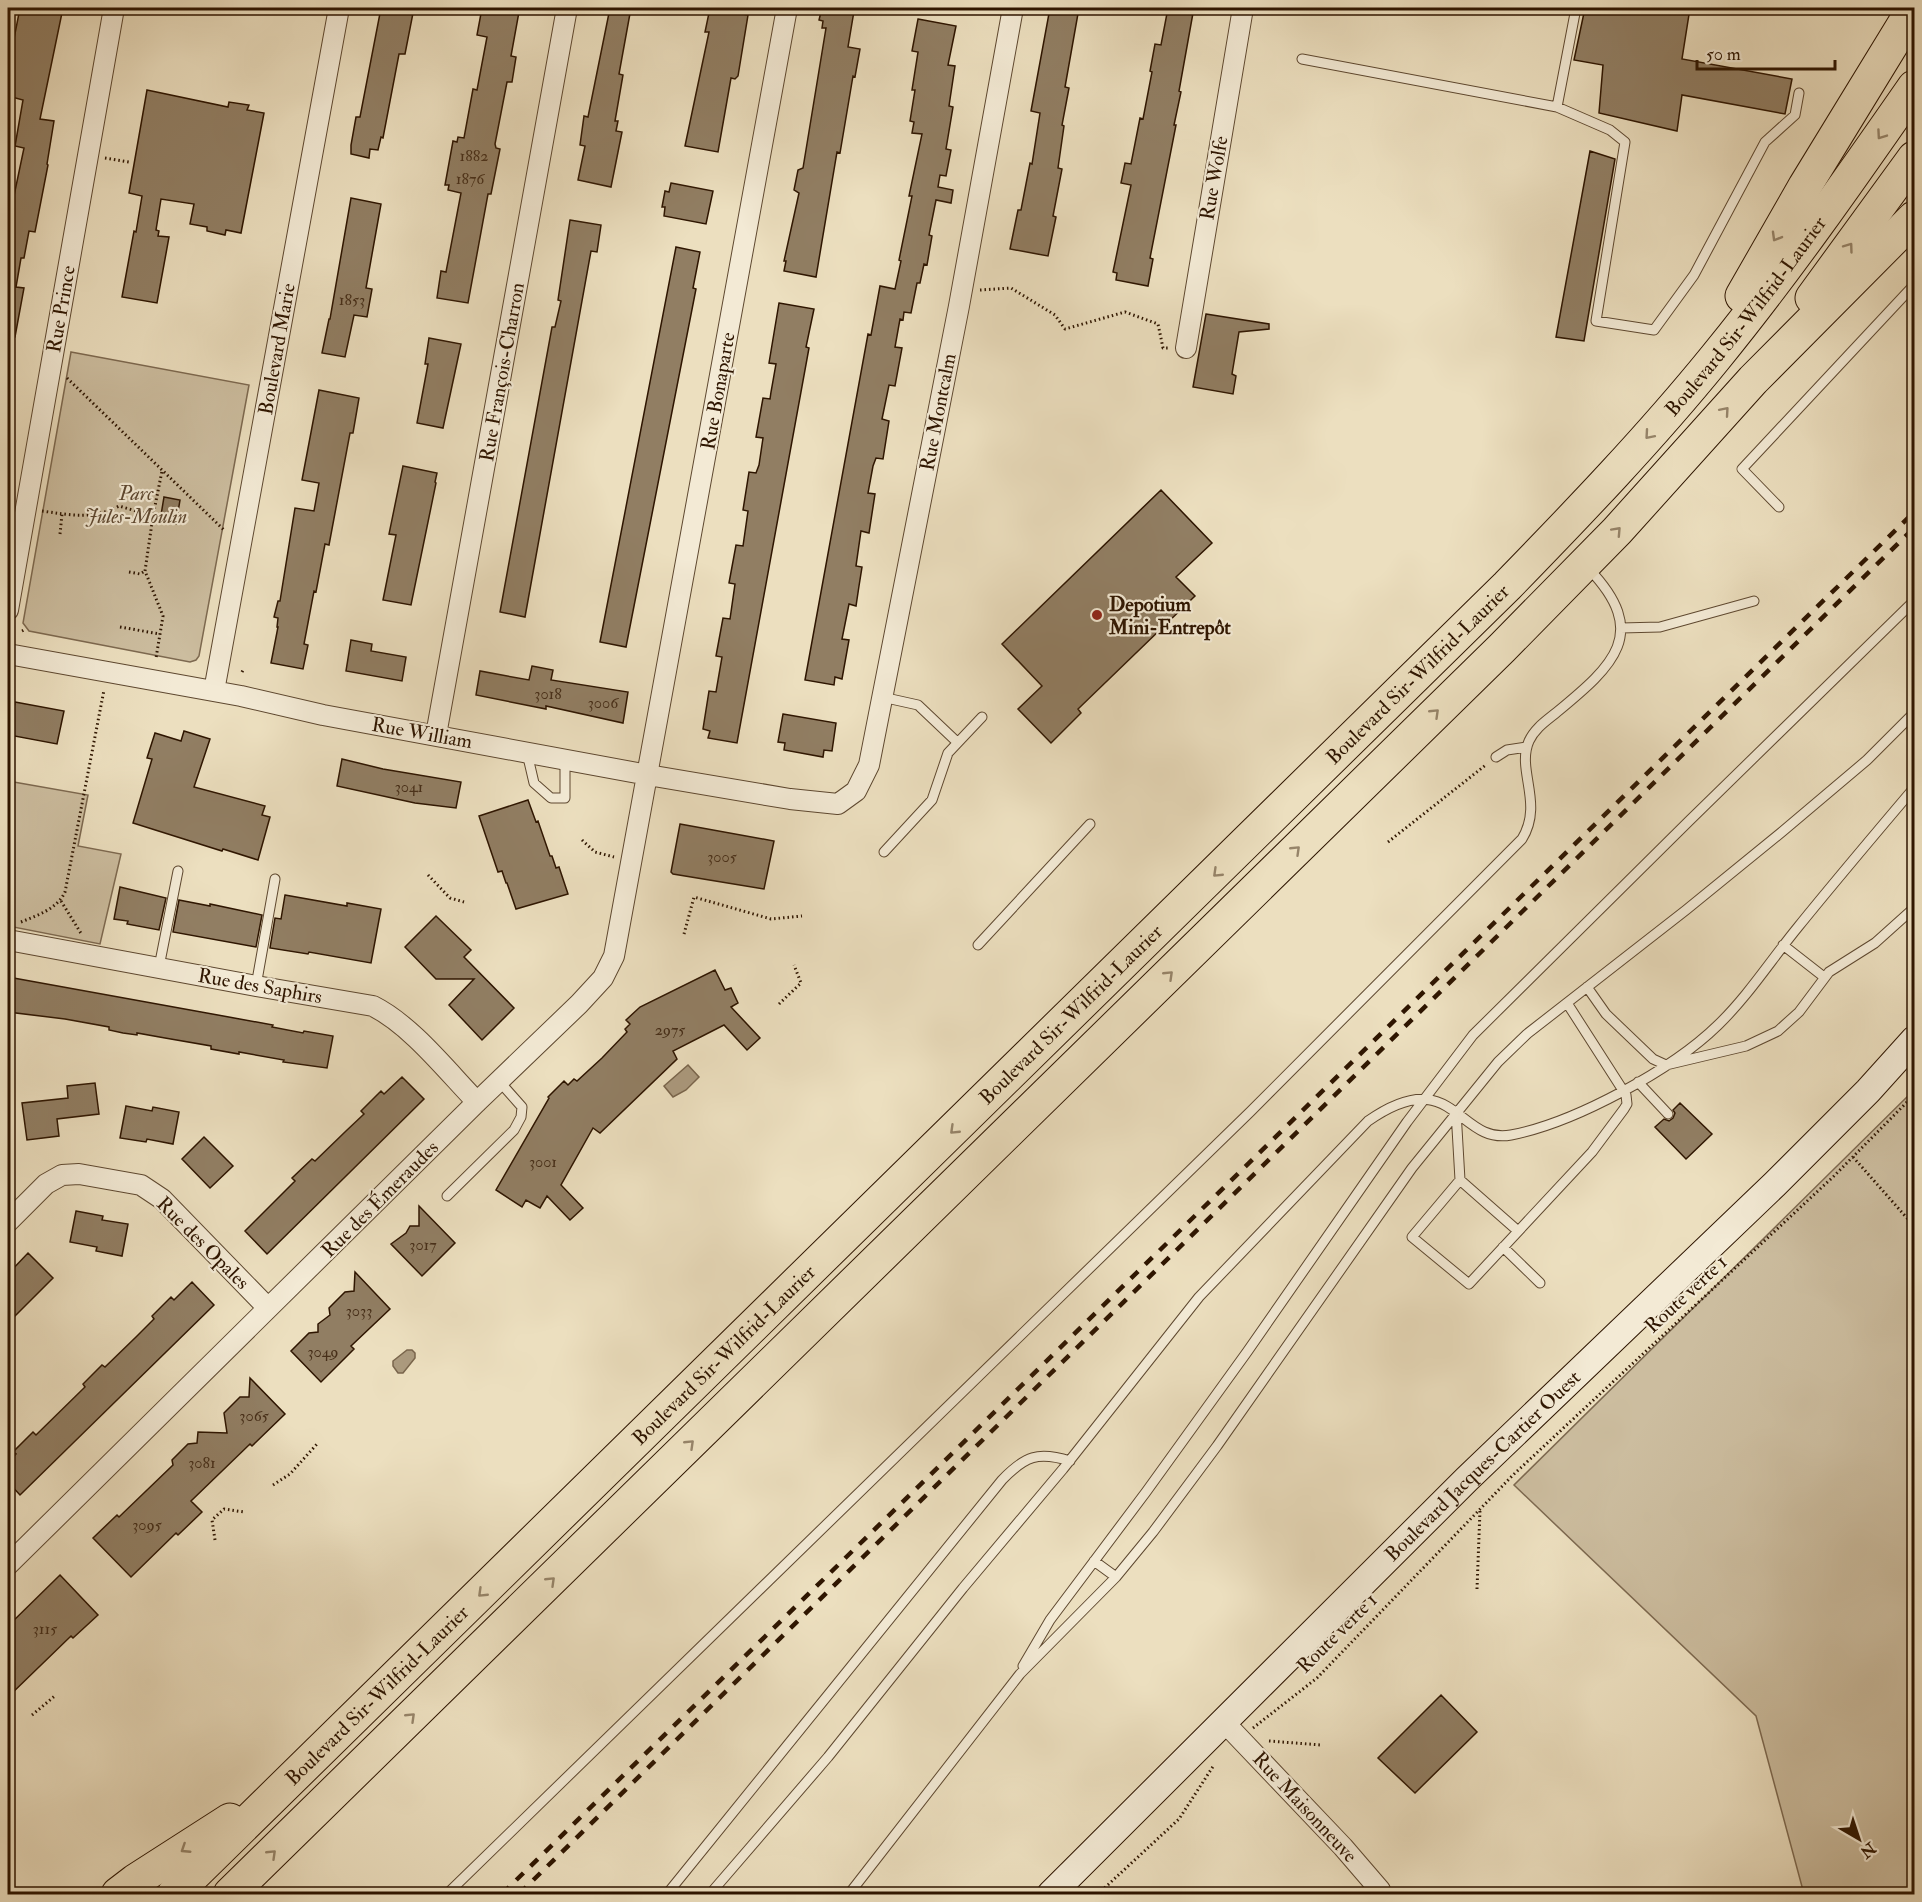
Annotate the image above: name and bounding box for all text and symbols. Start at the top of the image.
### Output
scale bar [1697,33,1835,71]
text: 50 m [1706,43,1741,66]
one-way arrow [1877,129,1888,140]
street label: Rue Wolfe [1194,134,1234,222]
house number: 1882 [460,146,488,166]
house number: 1876 [456,169,485,189]
street label: Boulevard Sir-Wilfrid-Laurier [1659,211,1832,421]
one-way arrow [1772,231,1783,241]
one-way arrow [1841,243,1852,254]
street label: Rue Prince [41,263,81,355]
street label: Boulevard Marie [253,281,301,417]
street label: Rue François-Charron [474,281,530,463]
house number: 1853 [339,290,365,310]
street label: Rue Bonaparte [695,330,742,452]
street label: Rue Montcalm [914,351,962,473]
one-way arrow [1718,408,1729,418]
one-way arrow [1645,428,1656,439]
park label: Parc Jules-Moulin [85,481,187,529]
one-way arrow [1610,527,1621,538]
street label: Boulevard Sir-Wilfrid-Laurier [1320,578,1515,769]
place label: Depotium Mini-Entrepôt [1108,592,1231,641]
marker: Depotium Mini-Entrepôt [1090,608,1104,622]
house number: 3018 [534,684,562,704]
house number: 3006 [588,693,619,713]
one-way arrow [1428,710,1439,721]
street label: Rue William [370,712,475,754]
house number: 3041 [395,777,423,797]
one-way arrow [1290,846,1300,857]
house number: 3005 [707,847,737,867]
one-way arrow [1214,865,1225,876]
street label: Boulevard Sir-Wilfrid-Laurier [974,919,1168,1110]
street label: Rue des Saphirs [196,963,324,1010]
one-way arrow [1161,971,1172,982]
house number: 2975 [655,1020,685,1040]
one-way arrow [951,1123,961,1134]
street label: Rue des Émeraudes [315,1134,444,1263]
house number: 3001 [529,1152,557,1172]
street label: Rue des Opales [151,1191,255,1295]
house number: 3017 [409,1235,437,1255]
street label: Route verte 1 [1640,1250,1732,1338]
street label: Boulevard Sir-Wilfrid-Laurier [627,1259,821,1450]
house number: 3033 [346,1301,372,1321]
house number: 3049 [307,1342,339,1362]
street label: Boulevard Jacques-Cartier Ouest [1379,1364,1586,1566]
house number: 3065 [239,1406,269,1426]
one-way arrow [682,1441,693,1452]
house number: 3081 [188,1453,216,1473]
house number: 3095 [132,1515,162,1535]
one-way arrow [544,1577,554,1588]
one-way arrow [478,1585,489,1596]
street label: Route verte 1 [1292,1588,1382,1678]
street label: Boulevard Sir-Wilfrid-Laurier [280,1599,474,1790]
house number: 3115 [33,1619,57,1639]
one-way arrow [405,1713,415,1724]
street label: Rue Maisonneuve [1247,1746,1363,1868]
north arrow [1829,1809,1889,1869]
text: N [1855,1837,1880,1863]
one-way arrow [181,1842,191,1854]
one-way arrow [264,1850,275,1861]

